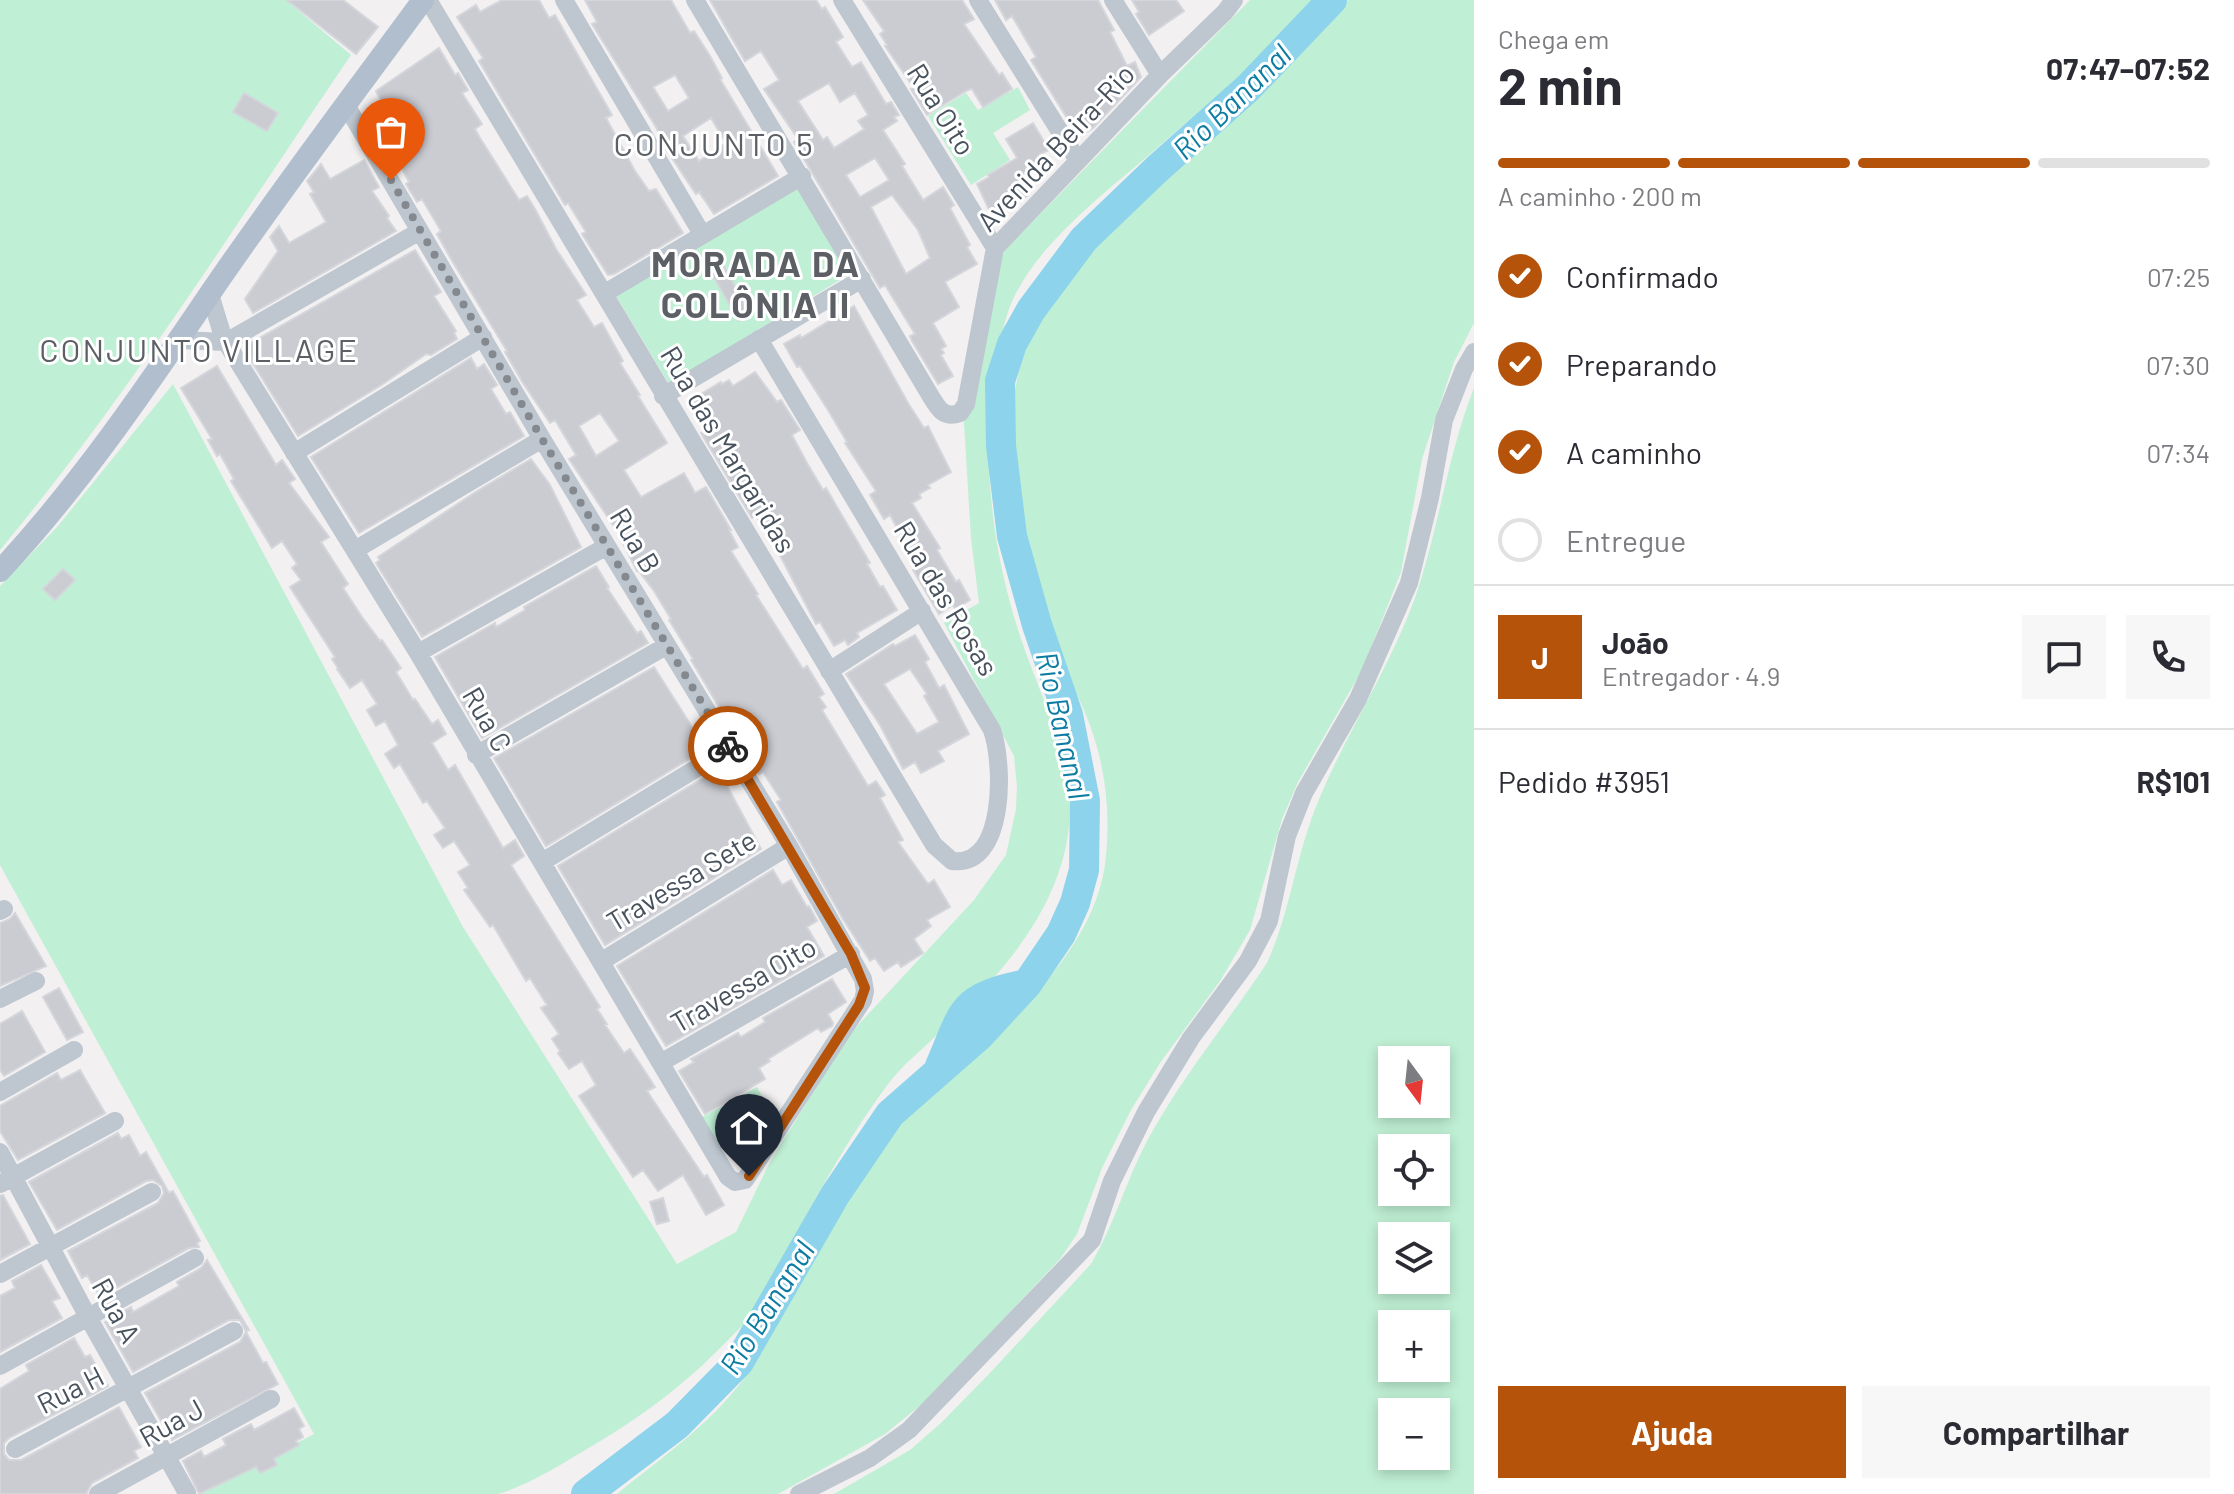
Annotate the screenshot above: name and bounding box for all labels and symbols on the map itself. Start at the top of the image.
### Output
water label: Rio Bananal [1164,36,1298,166]
street label: Avenida Beira-Rio [969,56,1141,238]
street label: Rua Oito [901,57,983,161]
pin [357,98,425,180]
district label: CONJUNTO 5 [613,124,815,162]
district label: MORADA DA COLÔNIA II [651,241,861,325]
district label: CONJUNTO VILLAGE [39,330,359,368]
street label: Rua das Margaridas [654,340,804,558]
street label: Rua B [604,501,668,579]
street label: Rua das Rosas [888,515,1006,681]
water label: Rio Bananal [1030,648,1099,803]
street label: Rua C [456,681,520,757]
courier [688,706,768,786]
street label: Travessa Sete [600,822,762,938]
street label: Travessa Oito [664,929,822,1039]
north arrow [1378,1046,1450,1118]
pin [715,1094,783,1176]
water label: Rio Bananal [711,1233,821,1380]
street label: Rua A [85,1272,149,1348]
street label: Rua H [31,1358,109,1420]
street label: Rua J [133,1391,209,1453]

